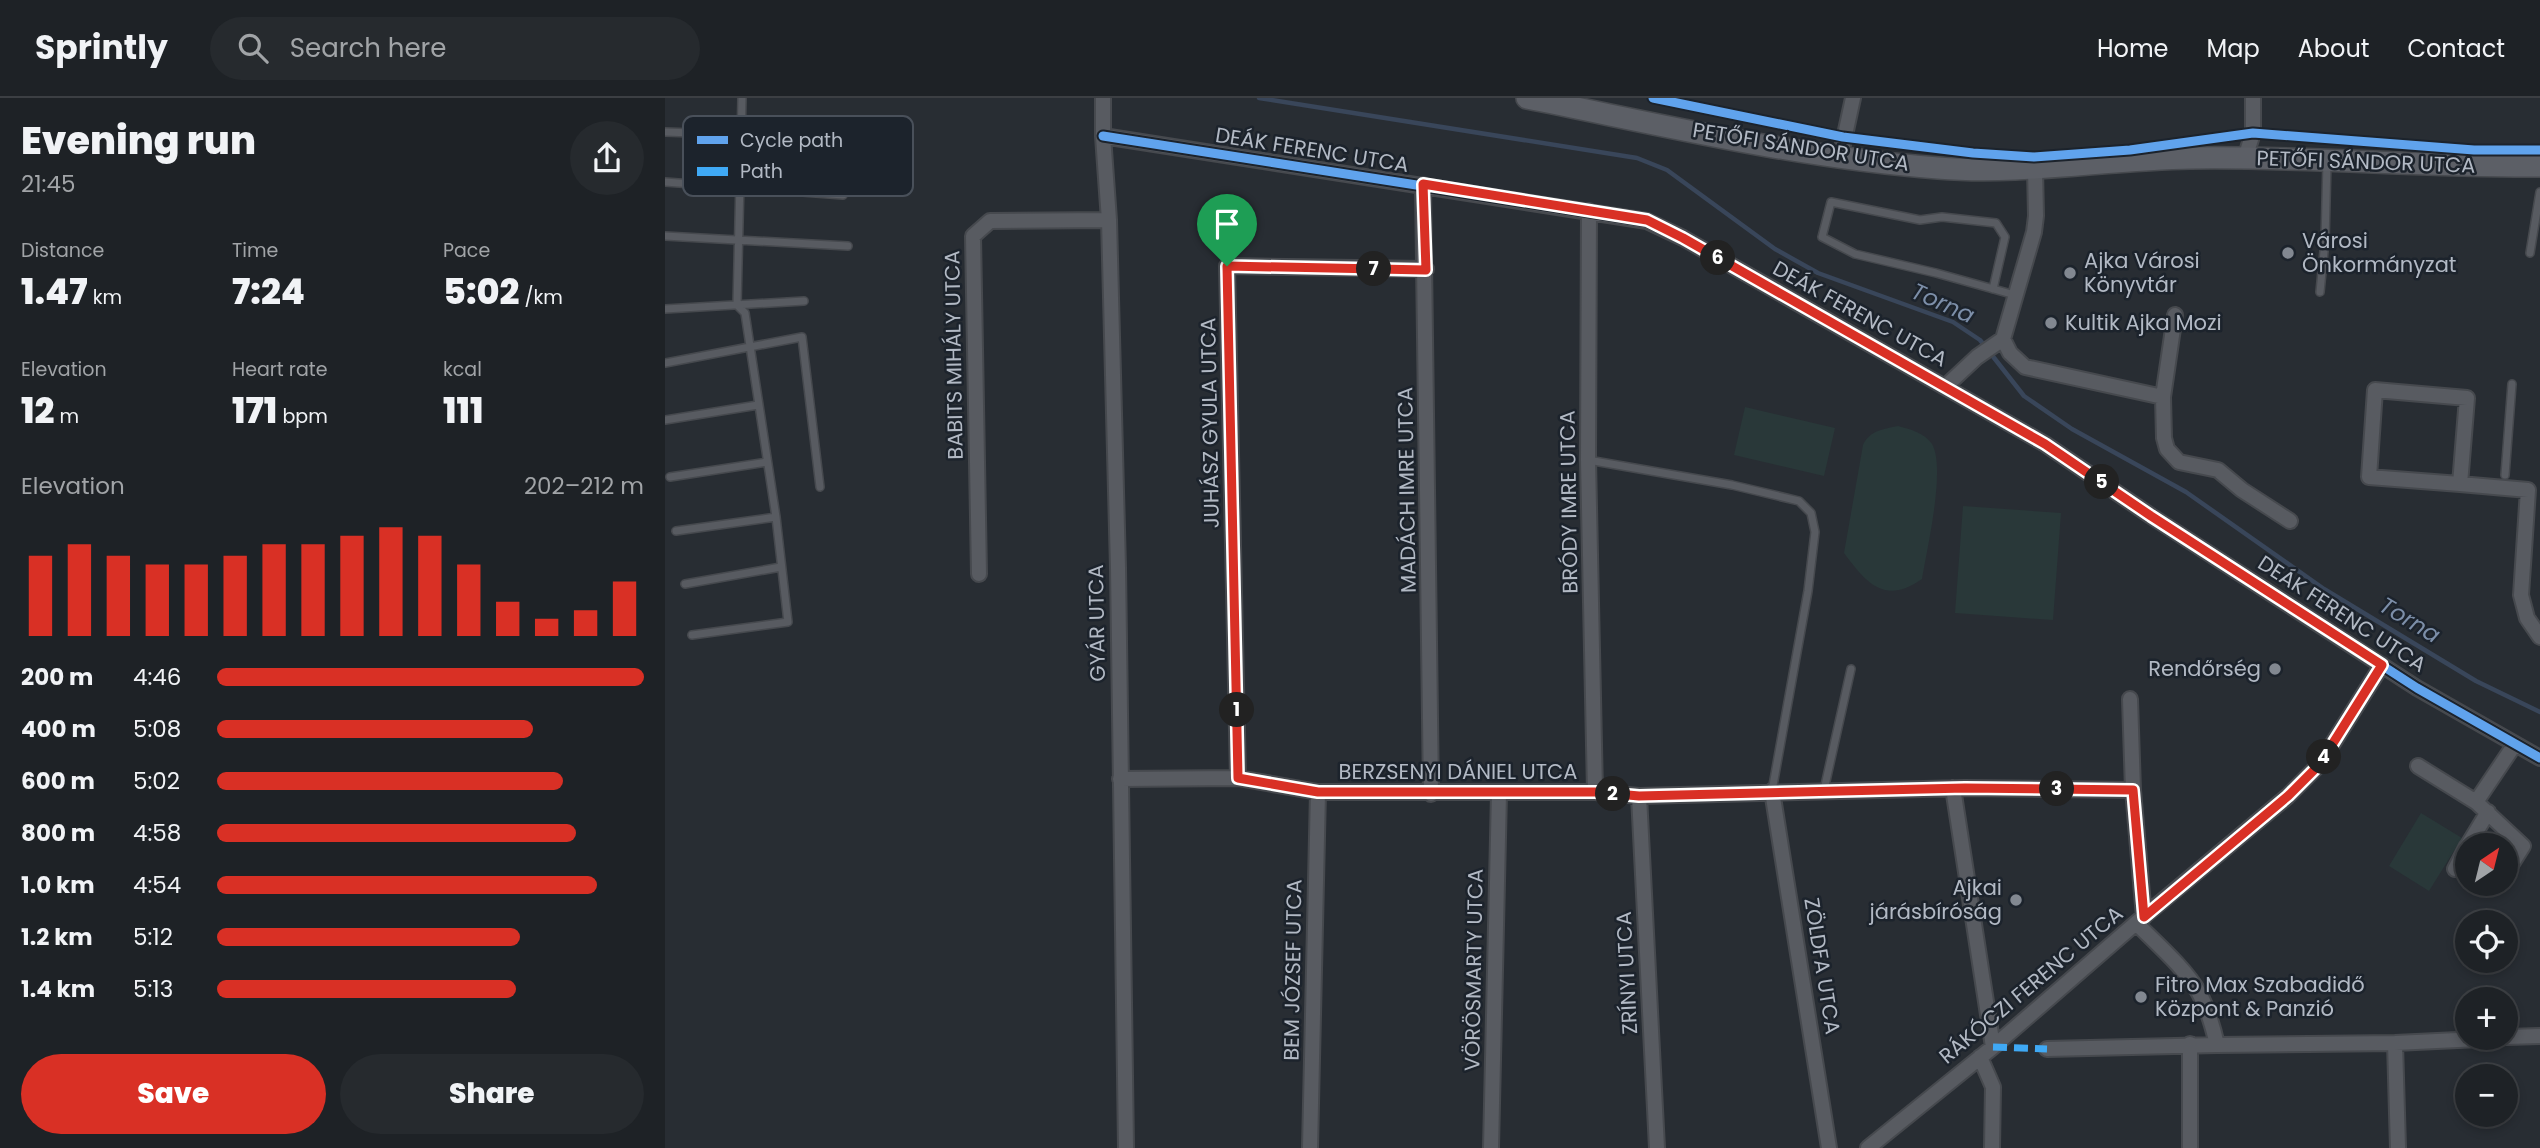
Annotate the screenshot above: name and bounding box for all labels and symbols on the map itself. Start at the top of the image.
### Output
street label: PETŐFI SÁNDOR UTCA [1691,115,1912,178]
legend [683,116,913,196]
street label: DEÁK FERENC UTCA [1213,120,1411,179]
text: Cycle path [740,127,843,154]
street label: PETŐFI SÁNDOR UTCA [2256,143,2476,180]
text: Path [740,158,783,185]
pin [1197,194,1257,266]
place label: Városi Önkormányzat [2302,226,2457,279]
pin: 6 [1701,240,1735,276]
marker: Városi Önkormányzat [2280,245,2296,261]
place label: Ajka Városi Könyvtár [2084,246,2200,299]
street label: BABITS MIHÁLY UTCA [937,250,970,460]
pin: 7 [1357,252,1391,286]
street label: DEÁK FERENC UTCA [1768,254,1953,374]
marker: Ajka Városi Könyvtár [2062,265,2078,281]
water label: Torna [1906,275,1980,331]
place label: Kultik Ajka Mozi [2065,308,2222,337]
marker: Kultik Ajka Mozi [2043,315,2059,331]
street label: JUHÁSZ GYULA UTCA [1193,317,1226,529]
street label: MADÁCH IMRE UTCA [1390,387,1423,593]
street label: BRÓDY IMRE UTCA [1552,410,1585,594]
pin: 5 [2085,464,2119,500]
street label: DEÁK FERENC UTCA [2252,548,2432,679]
street label: GYÁR UTCA [1081,564,1112,682]
water label: Torna [2373,589,2447,651]
place label: Rendőrség [2148,654,2261,683]
marker: Rendőrség [2267,661,2283,677]
pin: 1 [1219,692,1255,728]
pin: 4 [2307,740,2341,774]
street label: BERZSENYI DÁNIEL UTCA [1339,757,1577,786]
pin: 3 [2039,772,2075,806]
pin: 2 [1595,776,1630,812]
north arrow [2455,833,2518,896]
street label: VÖRÖSMARTY UTCA [1457,869,1490,1071]
place label: Ajkai járásbíróság [1869,873,2002,926]
street label: BEM JÓZSEF UTCA [1276,879,1309,1061]
marker: Ajkai járásbíróság [2008,892,2024,908]
street label: ZÖLDFA UTCA [1797,895,1848,1036]
street label: RÁKÓCZI FERENC UTCA [1933,899,2129,1070]
street label: ZRÍNYI UTCA [1609,911,1644,1035]
place label: Fitro Max Szabadidő Központ & Panzió [2155,970,2365,1023]
marker: Fitro Max Szabadidő Központ & Panzió [2133,989,2149,1005]

